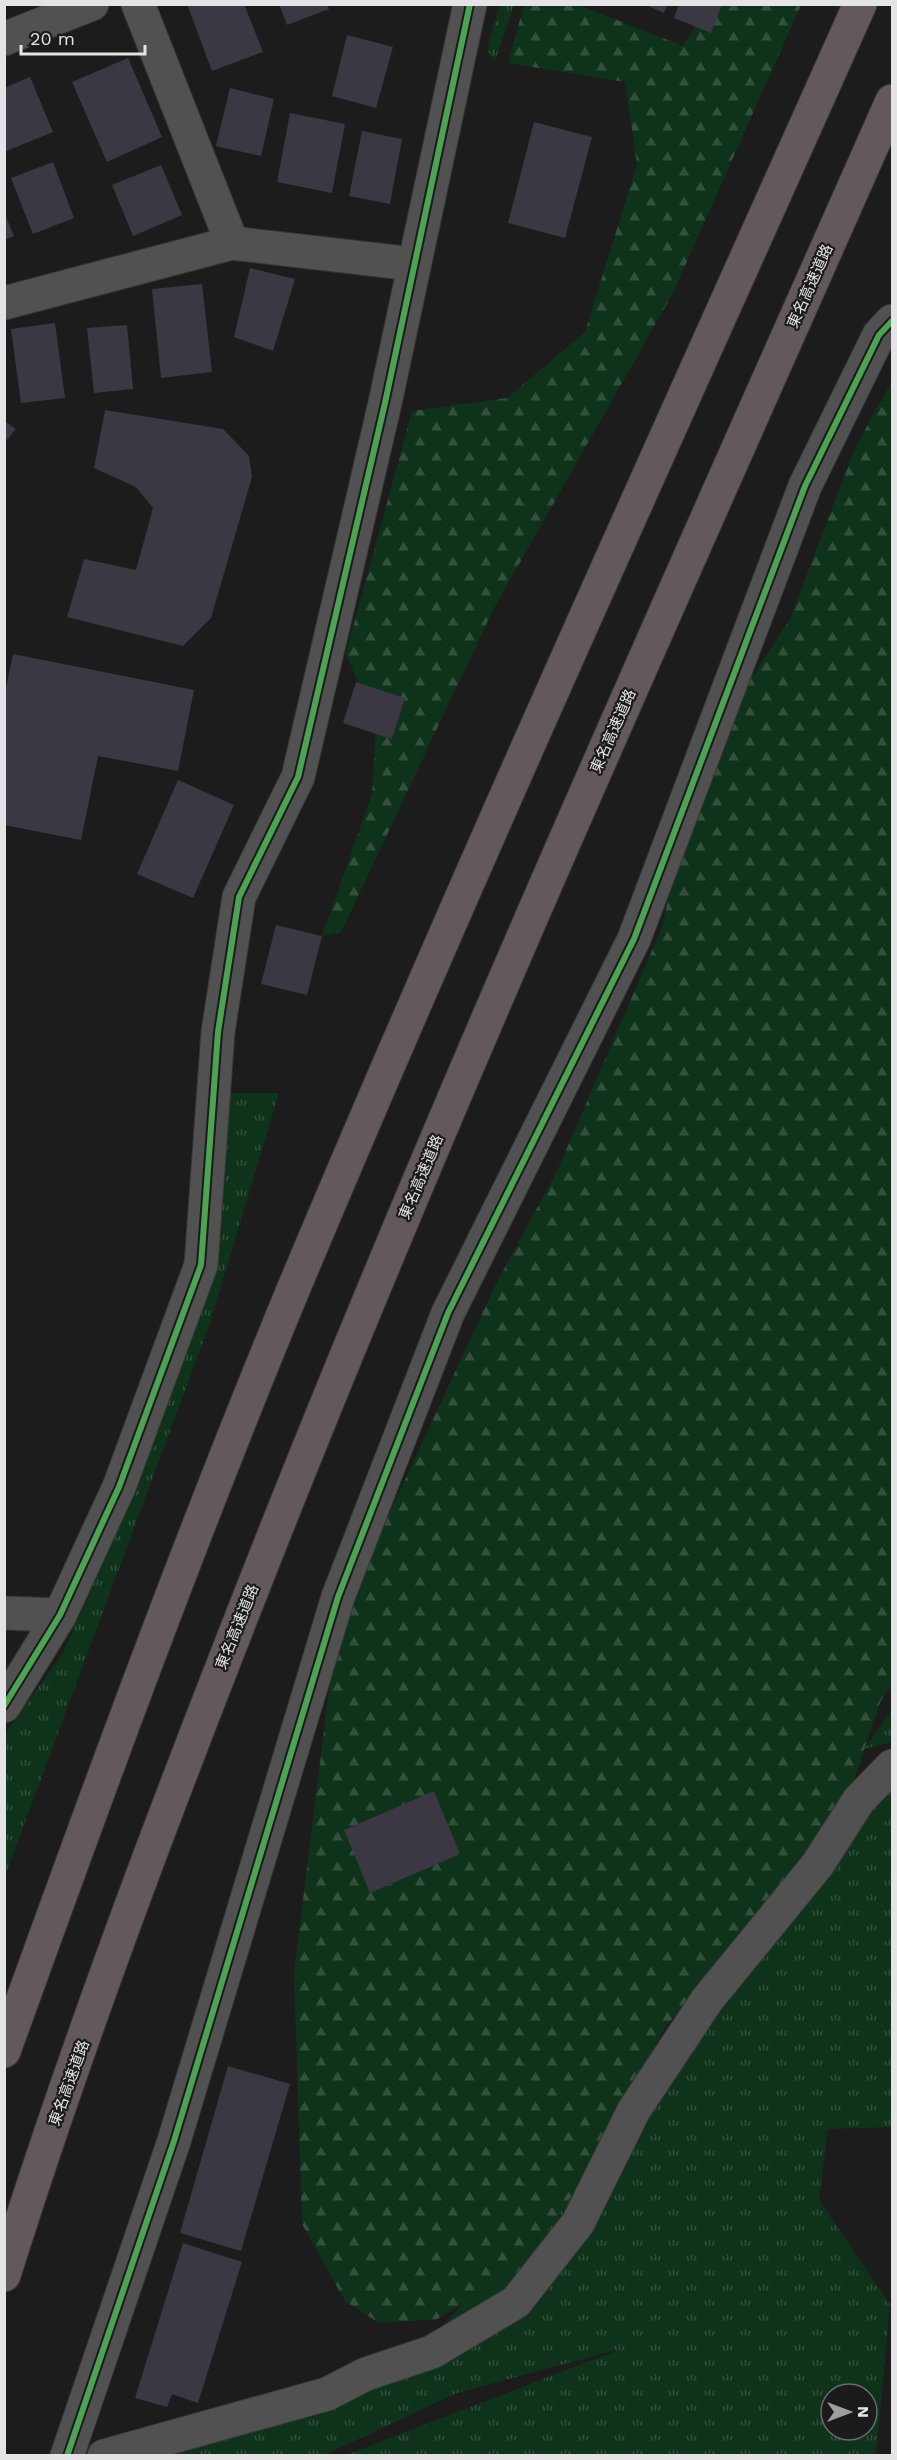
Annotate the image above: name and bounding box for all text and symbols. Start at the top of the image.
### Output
scale bar [21,18,146,56]
text: 20 m [30,28,75,49]
street label: 東名高速道路 [783,241,837,331]
street label: 東名高速道路 [586,686,640,776]
street label: 東名高速道路 [395,1132,447,1222]
street label: 東名高速道路 [212,1582,262,1672]
street label: 東名高速道路 [45,2038,93,2128]
north arrow [819,2382,879,2442]
text: N [854,2406,873,2418]

